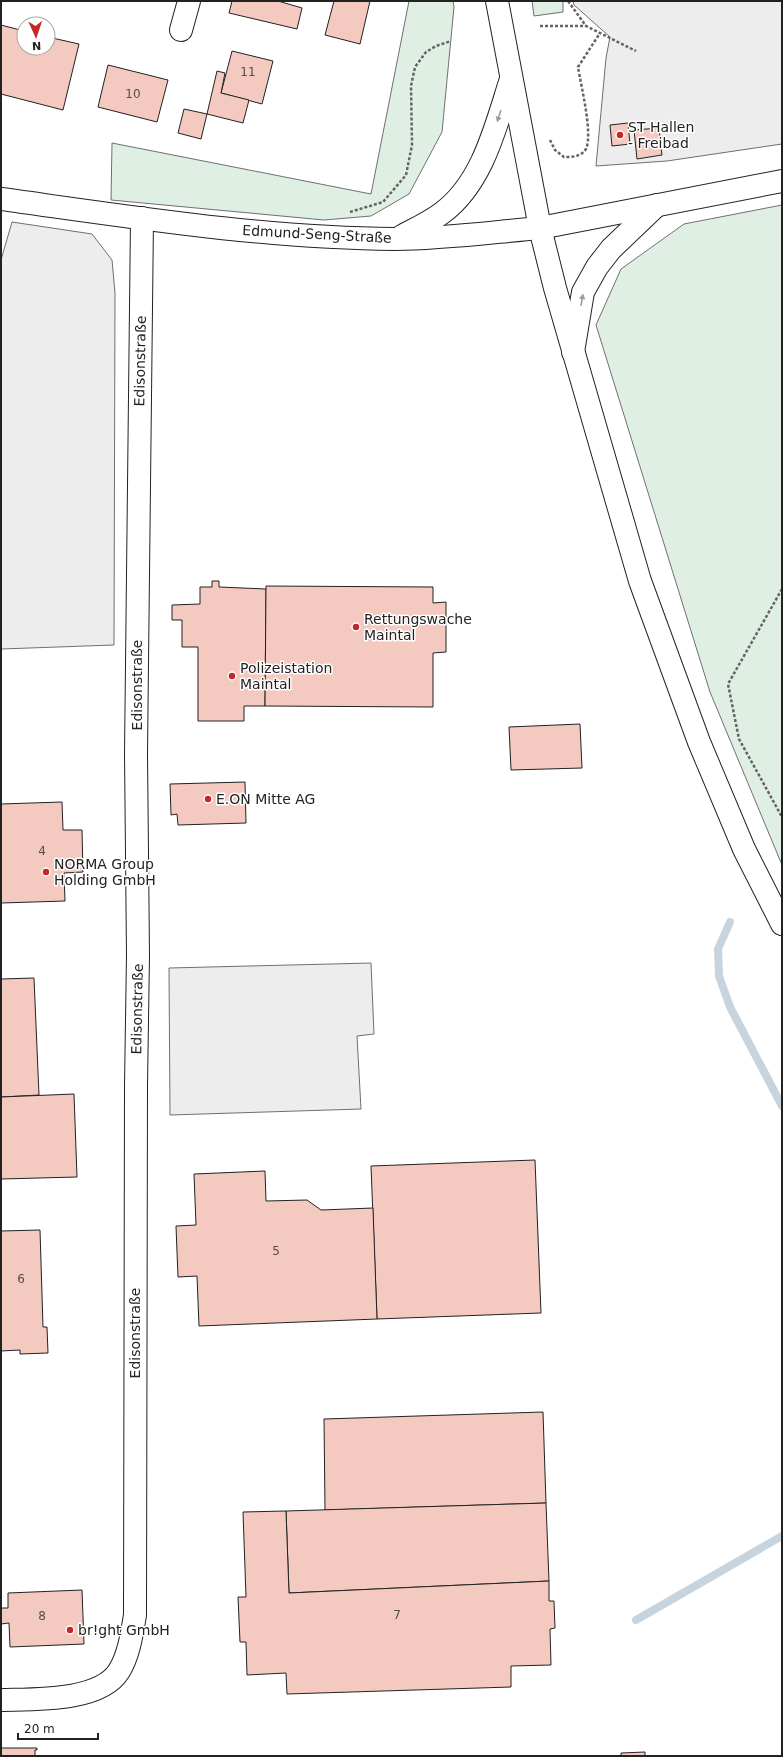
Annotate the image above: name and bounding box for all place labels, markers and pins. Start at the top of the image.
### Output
place label: ST Hallen - Freibad [628,119,694,151]
marker: ST Hallen - Freibad [615,130,625,140]
place label: Rettungswache Maintal [364,611,472,643]
marker: Rettungswache Maintal [351,622,361,632]
place label: Polizeistation Maintal [240,660,332,692]
marker: Polizeistation Maintal [227,671,237,681]
place label: E.ON Mitte AG [216,791,315,807]
marker: E.ON Mitte AG [203,794,213,804]
place label: NORMA Group Holding GmbH [54,856,156,888]
marker: NORMA Group Holding GmbH [41,867,51,877]
place label: br!ght GmbH [78,1622,170,1638]
marker: br!ght GmbH [65,1625,75,1635]

